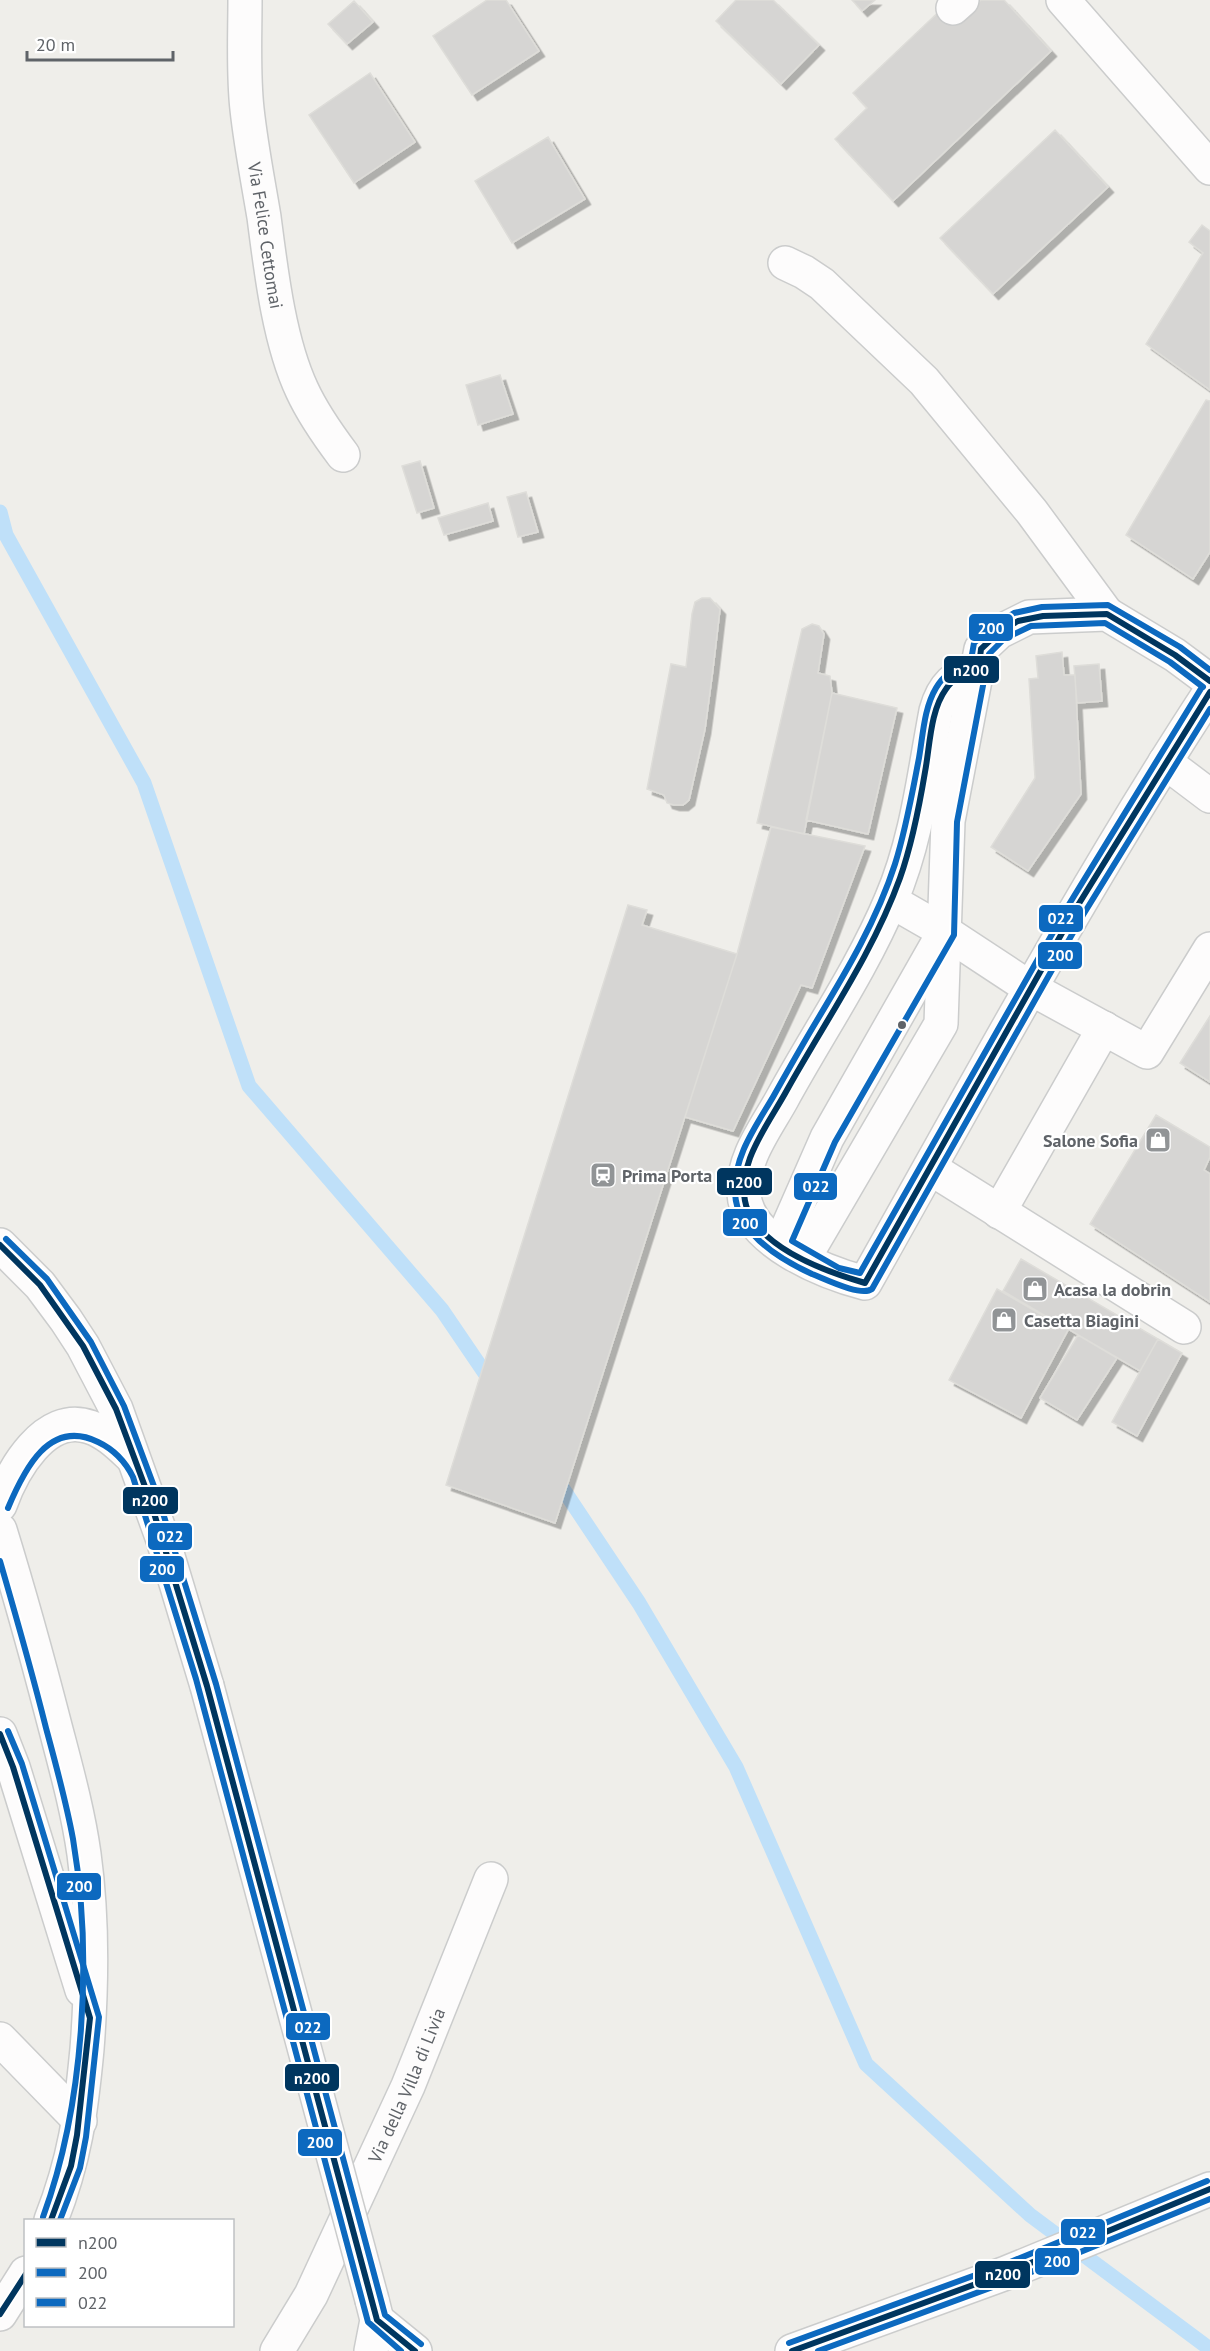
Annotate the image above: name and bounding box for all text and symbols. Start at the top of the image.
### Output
scale bar [27,24,172,62]
text: 20 m [36,33,75,56]
street label: Via Felice Cettomai [243,159,289,311]
line badge: 200 [968,613,1014,642]
text: 200 [977,618,1005,638]
line badge: n200 [943,655,1000,684]
text: n200 [953,660,989,680]
line badge: 022 [1038,904,1084,933]
text: 022 [1047,908,1075,928]
line badge: 200 [1037,941,1083,970]
text: 200 [1046,945,1074,965]
unlabelled marker [896,1019,908,1031]
shop icon: Salone Sofia [1143,1125,1173,1155]
place label: Salone Sofia [1043,1129,1138,1152]
station icon: Prima Porta [588,1160,618,1190]
place label: Prima Porta [622,1164,712,1187]
line badge: n200 [716,1167,773,1196]
text: n200 [726,1172,762,1192]
line badge: 022 [793,1172,838,1201]
text: 022 [802,1176,830,1196]
line badge: 200 [722,1208,768,1237]
text: 200 [731,1213,759,1233]
shop icon: Acasa la dobrin [1020,1274,1050,1304]
place label: Acasa la dobrin [1054,1278,1171,1301]
shop icon: Casetta Biagini [989,1305,1019,1335]
place label: Casetta Biagini [1024,1309,1139,1332]
line badge: n200 [122,1486,179,1515]
text: n200 [132,1490,168,1510]
line badge: 022 [147,1522,193,1551]
text: 022 [156,1526,184,1546]
line badge: 200 [139,1555,185,1583]
text: 200 [148,1559,176,1579]
line badge: 200 [56,1872,102,1901]
text: 200 [65,1876,93,1896]
street label: Via della Villa di Livia [362,2004,450,2167]
line badge: 022 [285,2012,331,2041]
text: 022 [294,2017,322,2037]
line badge: n200 [284,2063,340,2092]
text: n200 [294,2068,330,2088]
line badge: 200 [297,2128,343,2157]
text: 200 [306,2132,334,2152]
line badge: 022 [1060,2218,1106,2246]
legend [24,2219,234,2327]
text: 022 [1069,2222,1097,2242]
text: n200 [78,2231,117,2254]
line badge: 200 [1034,2247,1080,2276]
text: 200 [1043,2251,1071,2271]
line badge: n200 [974,2260,1031,2289]
text: 200 [78,2261,108,2284]
text: n200 [985,2264,1021,2284]
text: 022 [78,2291,107,2314]

